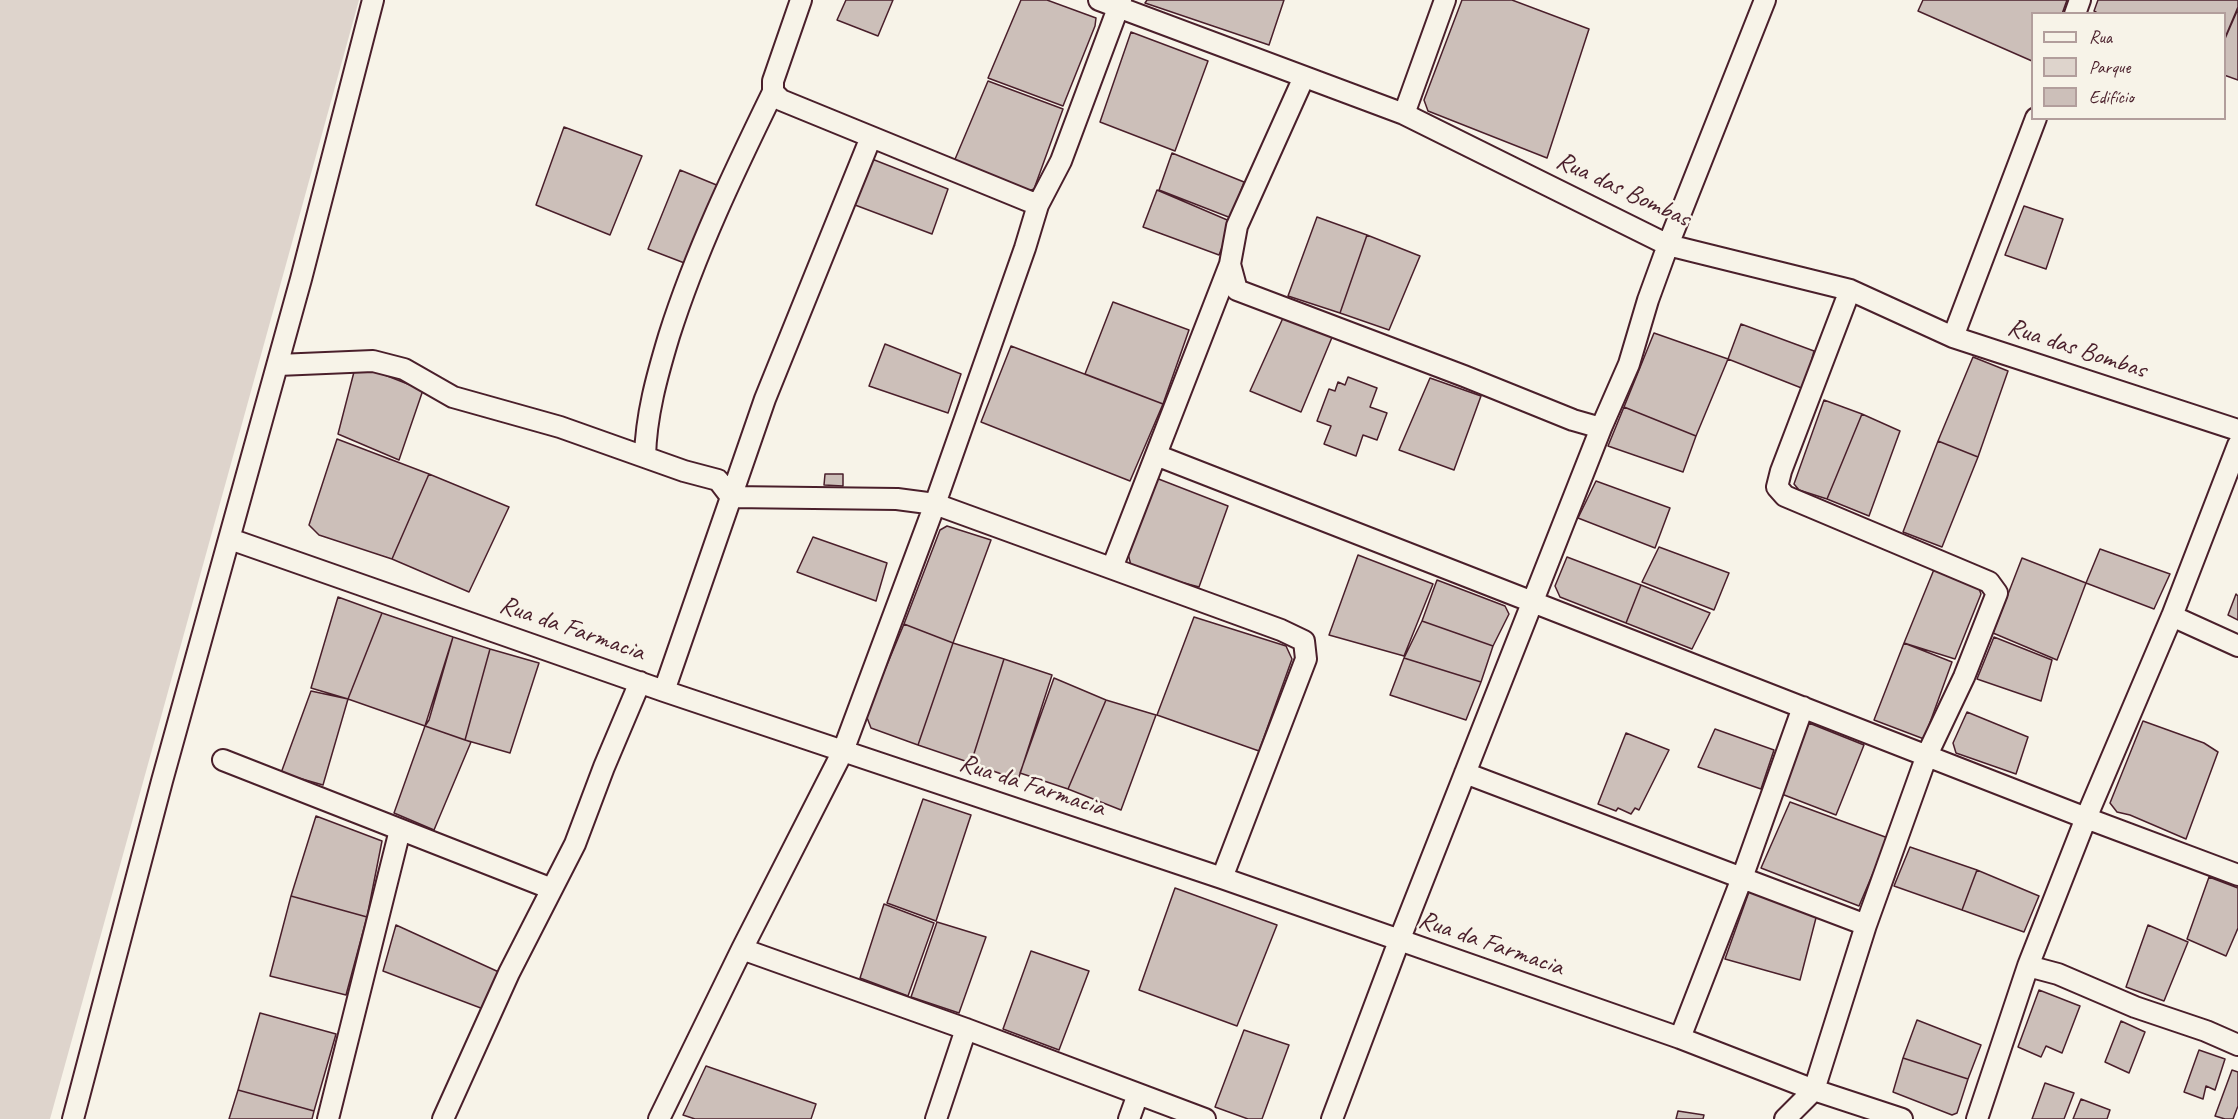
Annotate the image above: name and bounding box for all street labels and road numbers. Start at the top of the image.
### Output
street label: Rua das Bombas [1551,145,1695,235]
street label: Rua das Bombas [2004,312,2150,386]
street label: Rua da Farmacia [495,590,649,668]
street label: Rua da Farmacia [955,748,1109,824]
street label: Rua da Farmacia [1414,905,1568,983]

